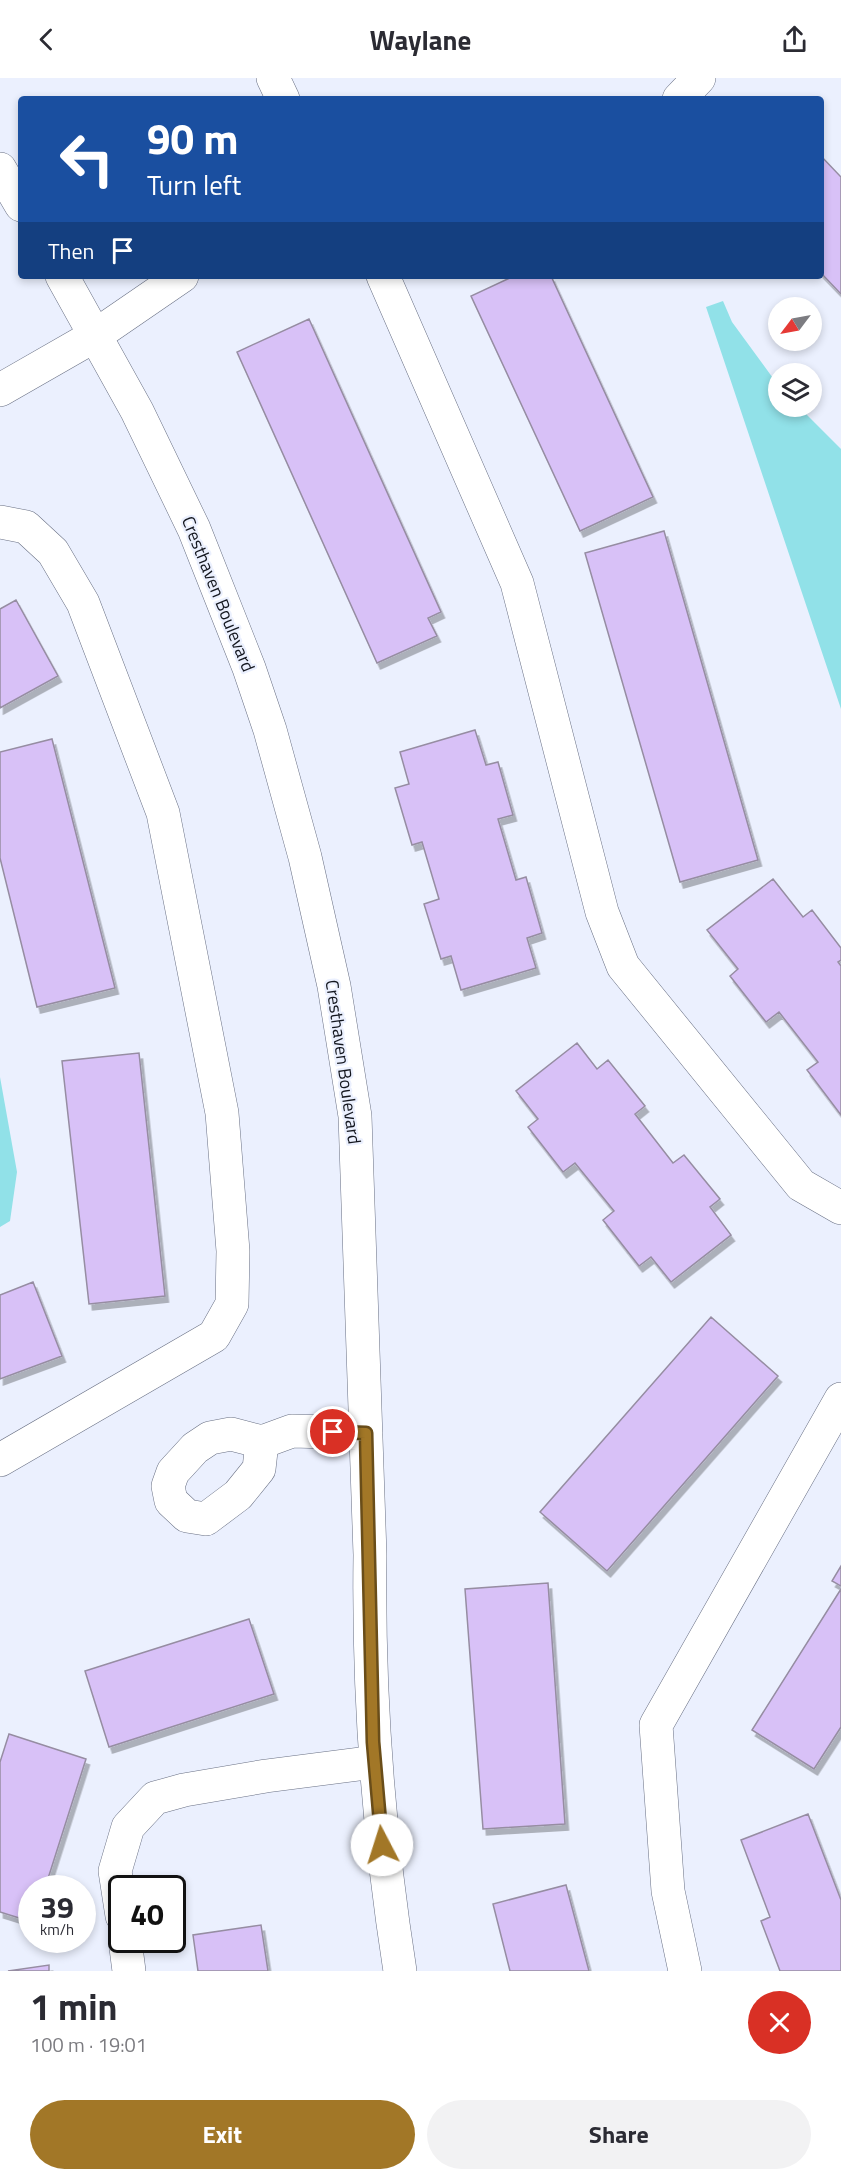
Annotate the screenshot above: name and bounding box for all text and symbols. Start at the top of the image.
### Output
text: Waylane [370,19,471,60]
icon: back [30,23,63,56]
icon: share [778,23,811,56]
text: 90 m [147,106,239,170]
icon: left [48,120,126,198]
text: Turn left [147,164,241,205]
text: Then [48,234,94,268]
icon: arrive [106,234,139,267]
north arrow [768,297,822,351]
map controls [768,297,822,417]
button: layers [768,363,822,417]
street label: Cresthaven Boulevard [175,512,262,676]
street label: Cresthaven Boulevard [319,978,368,1146]
pin [307,1406,358,1457]
icon: arrive [316,1415,349,1448]
position arrow [350,1813,414,1877]
speed limit sign: 40 [108,1875,186,1953]
text: 39 [40,1884,74,1930]
text: km/h [40,1918,74,1941]
text: 1 min [30,1979,117,2034]
button: close [748,1991,811,2054]
text: 100 m · 19:01 [30,2029,147,2060]
button: Exit [30,2100,415,2169]
button: Share [427,2100,811,2169]

